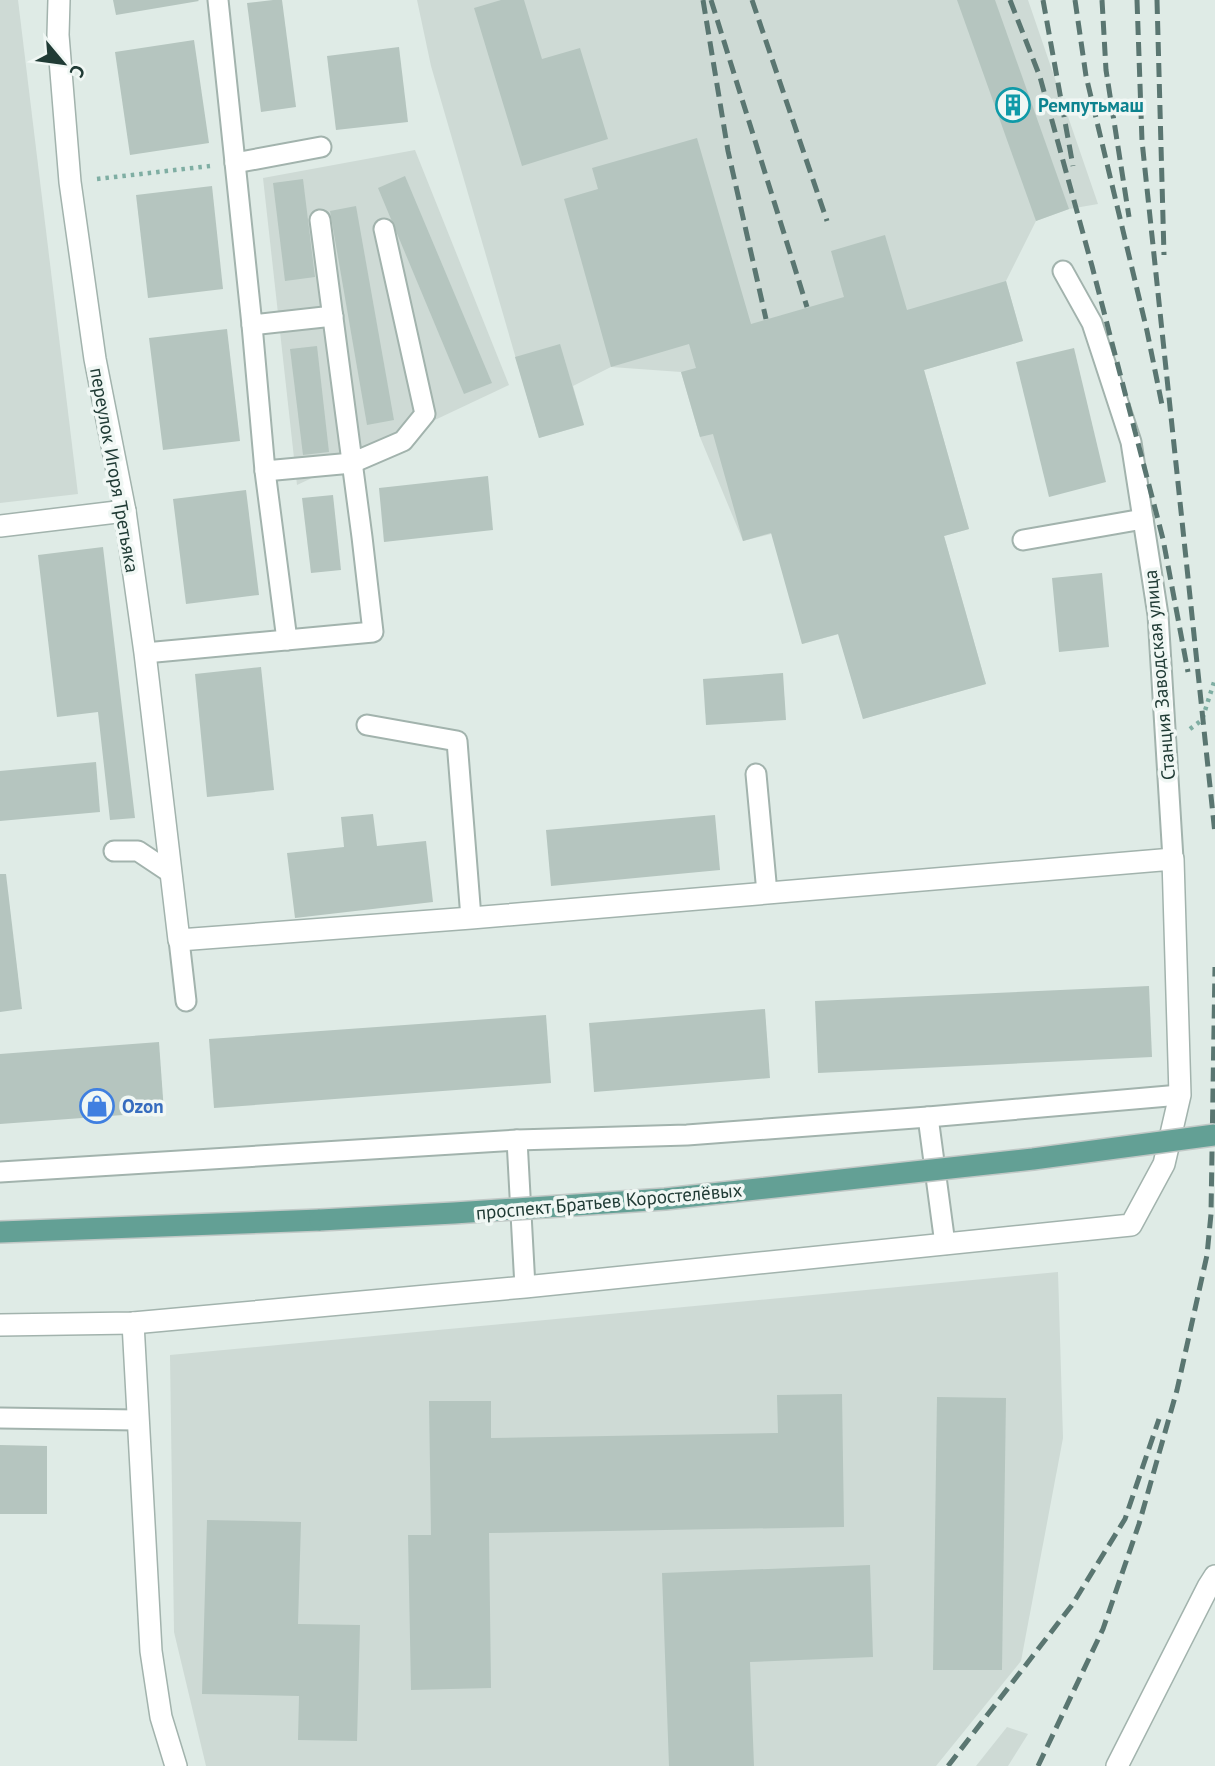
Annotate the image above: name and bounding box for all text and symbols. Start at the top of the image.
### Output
north arrow [28,28,98,98]
text: С [65,61,91,82]
building icon: Ремпутьмаш [994,86,1032,124]
place label: Ремпутьмаш [1038,93,1144,117]
street label: переулок Игоря Третьяка [85,366,145,574]
street label: Станция Заводская улица [1138,569,1180,781]
shop icon: Ozon [78,1087,116,1125]
place label: Ozon [122,1094,164,1118]
street label: проспект Братьев Коростелёвых [475,1177,743,1225]

